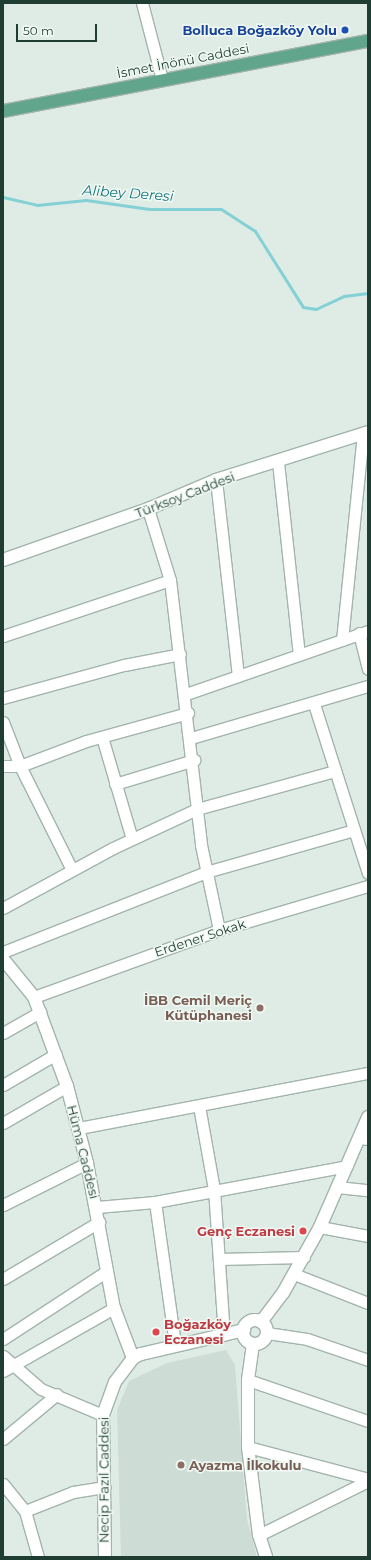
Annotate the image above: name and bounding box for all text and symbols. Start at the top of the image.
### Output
scale bar [18,16,99,42]
place label: Bolluca Boğazköy Yolu [182,22,337,38]
text: 50 m [23,23,54,38]
marker: Bolluca Boğazköy Yolu [340,25,350,35]
street label: İsmet İnönü Caddesi [115,41,251,81]
water label: Alibey Deresi [82,181,174,205]
street label: Türksoy Caddesi [133,469,237,521]
street label: Erdener Sokak [152,916,248,960]
place label: İBB Cemil Meriç Kütüphanesi [144,993,252,1024]
marker: İBB Cemil Meriç Kütüphanesi [255,1003,265,1013]
street label: Hüma Caddesi [64,1103,102,1201]
place label: Genç Eczanesi [197,1223,295,1239]
marker: Genç Eczanesi [298,1226,308,1236]
place label: Boğazköy Eczanesi [164,1317,231,1348]
marker: Boğazköy Eczanesi [151,1327,161,1337]
street label: Necip Fazıl Caddesi [96,1417,112,1543]
place label: Ayazma İlkokulu [189,1457,302,1473]
marker: Ayazma İlkokulu [176,1460,186,1470]

